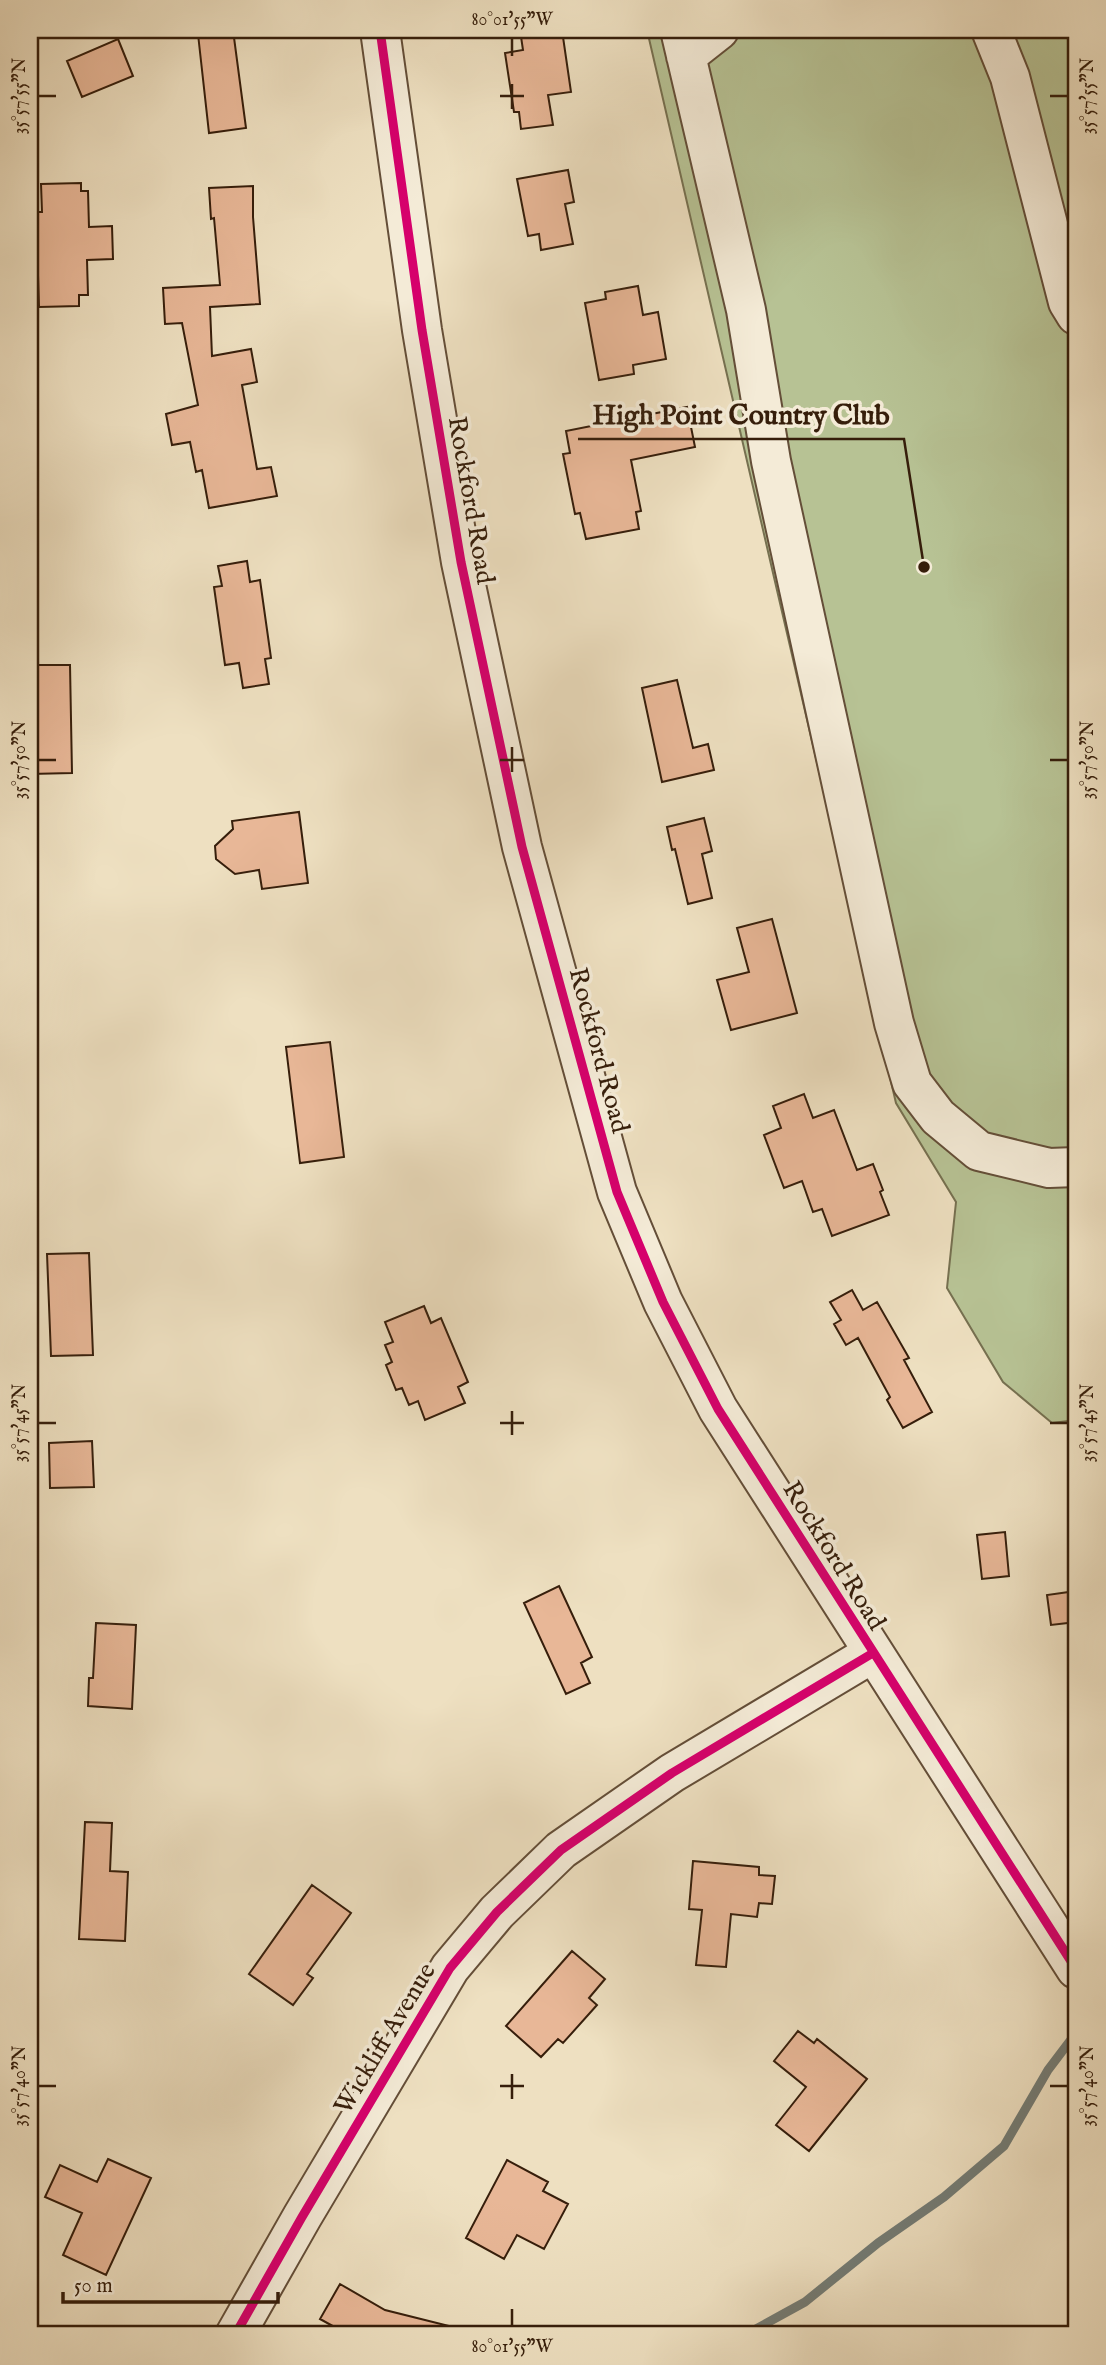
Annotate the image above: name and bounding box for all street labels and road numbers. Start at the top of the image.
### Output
street label: Rockford Road [440,414,502,587]
street label: Rockford Road [561,964,636,1137]
street label: Rockford Road [775,1475,893,1637]
street label: Wickliff Avenue [327,1957,444,2121]

